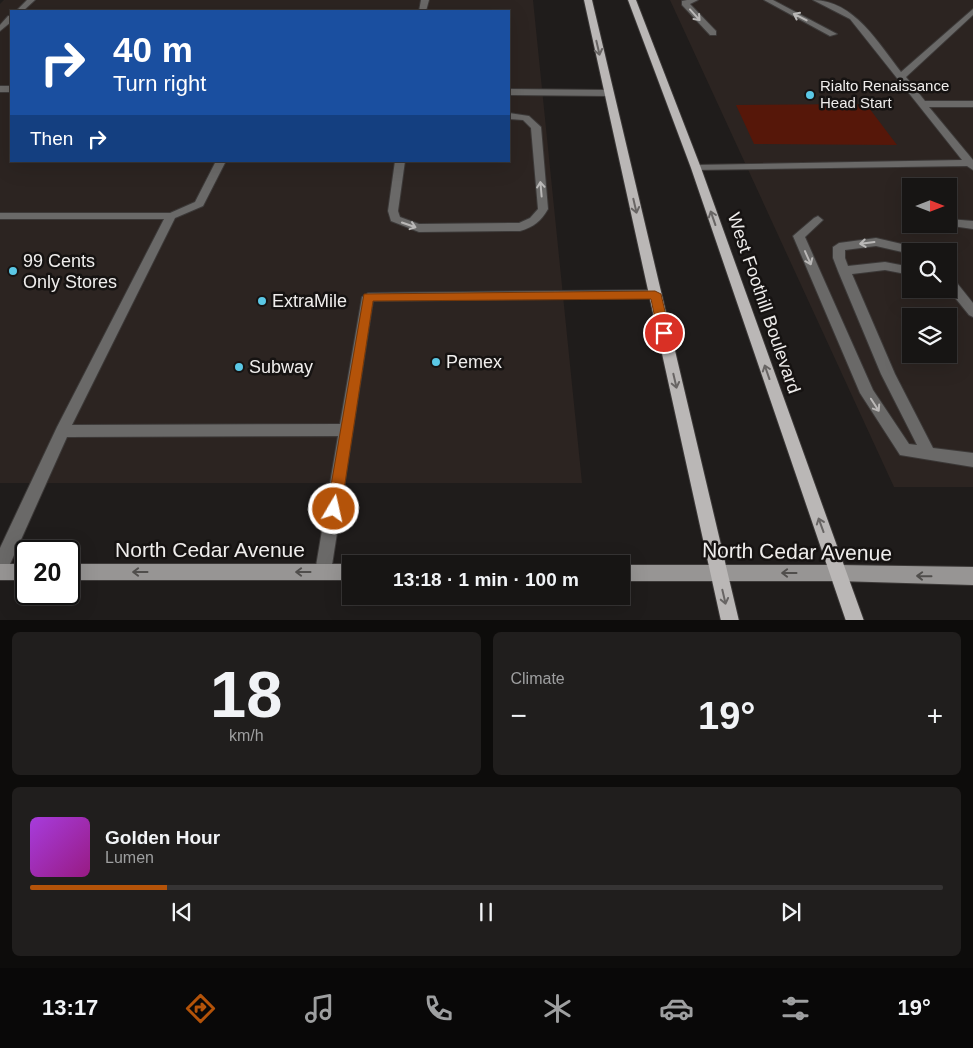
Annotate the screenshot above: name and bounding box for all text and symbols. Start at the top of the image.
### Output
one-way arrow [689,9,701,22]
one-way arrow [793,12,808,22]
icon: right [30,30,95,95]
text: 40 m [113,30,193,69]
one-way arrow [594,39,604,55]
text: Turn right [113,71,206,96]
place label: Rialto Renaissance Head Start [820,77,949,111]
marker: Rialto Renaissance Head Start [804,89,816,101]
icon: right [83,125,111,153]
text: Then [30,128,73,149]
north arrow [902,178,958,232]
map controls [902,178,957,363]
one-way arrow [537,181,546,197]
one-way arrow [631,197,640,213]
street label: West Foothill Boulevard [724,210,804,396]
one-way arrow [708,211,718,227]
one-way arrow [401,221,416,230]
one-way arrow [860,238,876,248]
button: search [902,243,957,298]
one-way arrow [804,250,814,265]
place label: 99 Cents Only Stores [23,251,117,292]
marker: 99 Cents Only Stores [7,265,19,277]
place label: ExtraMile [272,291,347,311]
marker: ExtraMile [256,295,268,307]
button: layers [902,308,957,363]
pin [643,312,685,354]
icon: arrive [650,319,678,347]
place label: Pemex [446,352,502,372]
marker: Pemex [430,356,442,368]
place label: Subway [249,357,313,377]
marker: Subway [233,361,245,373]
one-way arrow [762,364,771,380]
one-way arrow [671,373,680,389]
one-way arrow [871,398,881,412]
position arrow [307,482,359,534]
one-way arrow [816,518,825,533]
street label: North Cedar Avenue [115,538,305,561]
street label: North Cedar Avenue [702,538,892,565]
speed limit sign: 20 [15,540,80,605]
one-way arrow [132,567,148,577]
one-way arrow [295,567,311,577]
one-way arrow [782,568,798,578]
text: 13:18 · 1 min · 100 m [393,569,579,590]
one-way arrow [917,571,933,581]
one-way arrow [720,588,729,604]
text: 18 [210,658,282,731]
text: Climate [511,670,565,687]
text: 19° [698,695,755,737]
text: − [511,700,527,731]
text: + [927,700,943,731]
text: km/h [229,727,264,744]
text: Golden Hour [105,827,220,848]
text: Lumen [105,849,154,866]
icon: previous [168,898,196,926]
icon: pause [472,898,500,926]
icon: next [777,898,805,926]
icon: directions [183,991,218,1026]
icon: music [302,991,337,1026]
icon: phone [421,991,456,1026]
icon: climate [540,991,575,1026]
icon: car [659,991,694,1026]
icon: filters [778,991,813,1026]
text: 13:17 [42,995,98,1020]
text: 19° [898,995,931,1020]

